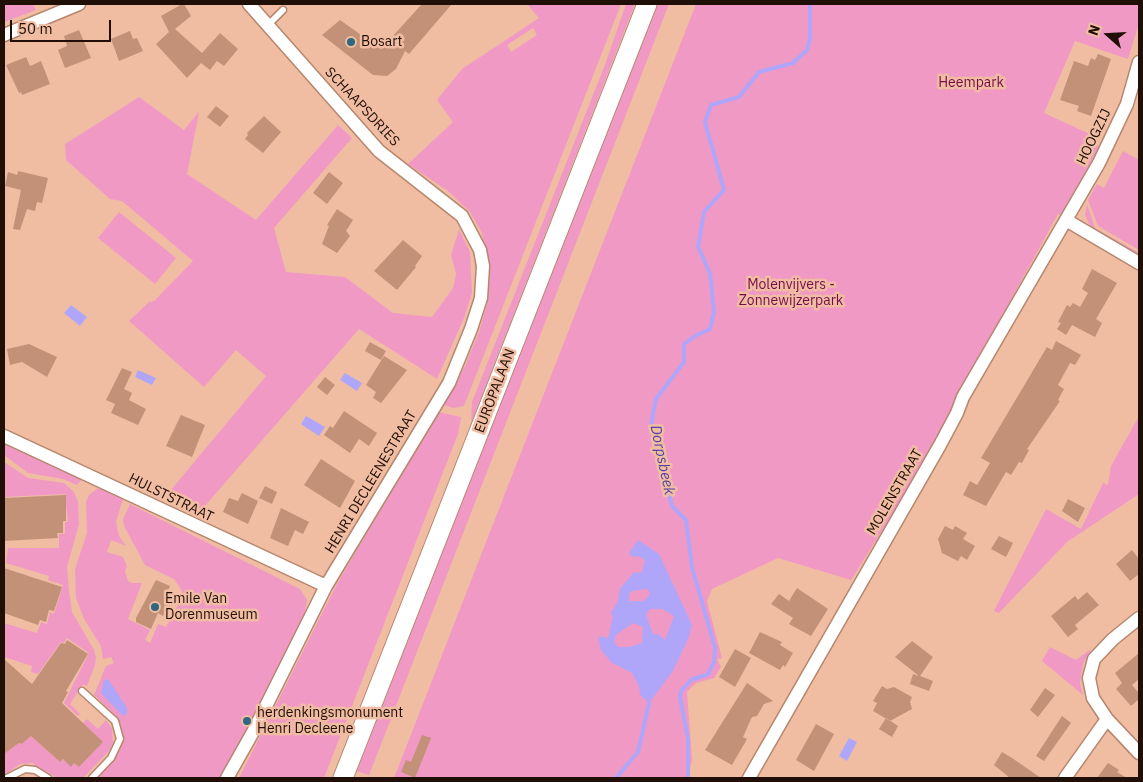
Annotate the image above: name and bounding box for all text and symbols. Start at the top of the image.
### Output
scale bar [12,10,114,42]
north arrow [1083,10,1133,60]
text: 50 m [18,19,53,38]
text: N [1084,22,1104,38]
place label: Bosart [361,34,402,50]
marker: Bosart [345,36,357,48]
street label: SCHAAPSDRIES [321,64,403,150]
park label: Heempark [938,75,1004,91]
street label: HOOGZIJ [1073,106,1115,168]
park label: Molenvijvers - Zonnewijzerpark [739,277,843,310]
street label: EUROPALAAN [471,347,519,435]
street label: HENRI DECLEENESTRAAT [322,408,420,556]
water label: Dorpsbeek [646,423,678,497]
street label: MOLENSTRAAT [864,446,926,538]
street label: HULSTSTRAAT [126,470,216,526]
place label: Emile Van Dorenmuseum [165,591,258,624]
marker: Emile Van Dorenmuseum [149,601,161,613]
place label: herdenkingsmonument Henri Decleene [257,705,403,738]
marker: herdenkingsmonument Henri Decleene [241,715,253,727]

